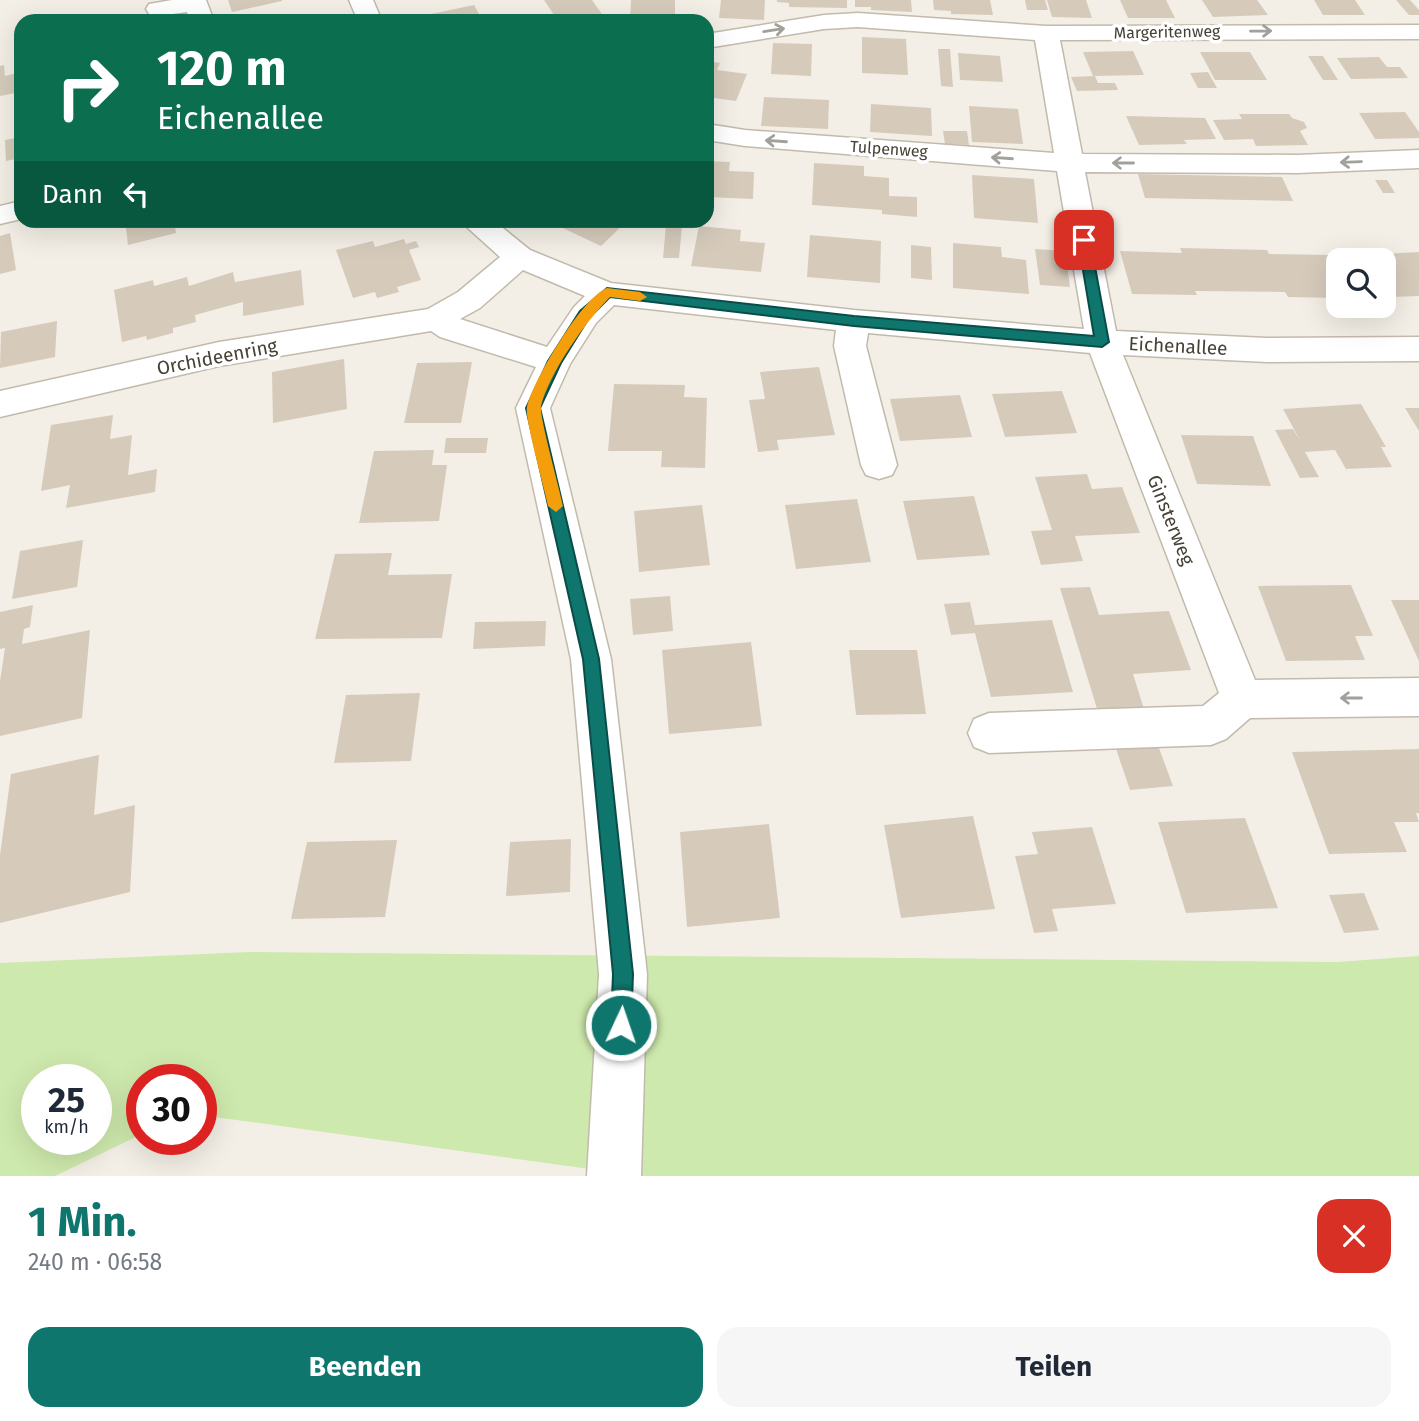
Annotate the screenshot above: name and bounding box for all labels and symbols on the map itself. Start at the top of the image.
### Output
street label: Margeritenweg [1113,22,1221,42]
one-way arrow [762,23,785,36]
one-way arrow [1249,24,1272,38]
one-way arrow [765,134,787,147]
street label: Tulpenweg [850,137,929,161]
one-way arrow [991,151,1014,164]
one-way arrow [1112,156,1135,170]
one-way arrow [1340,156,1363,169]
pin [1054,210,1114,270]
street label: Eichenallee [1128,332,1228,360]
street label: Orchideenring [155,334,279,380]
street label: Ginsterweg [1142,471,1200,569]
one-way arrow [1340,691,1363,705]
position arrow [584,988,658,1062]
speed limit sign: 30 [126,1064,217,1155]

